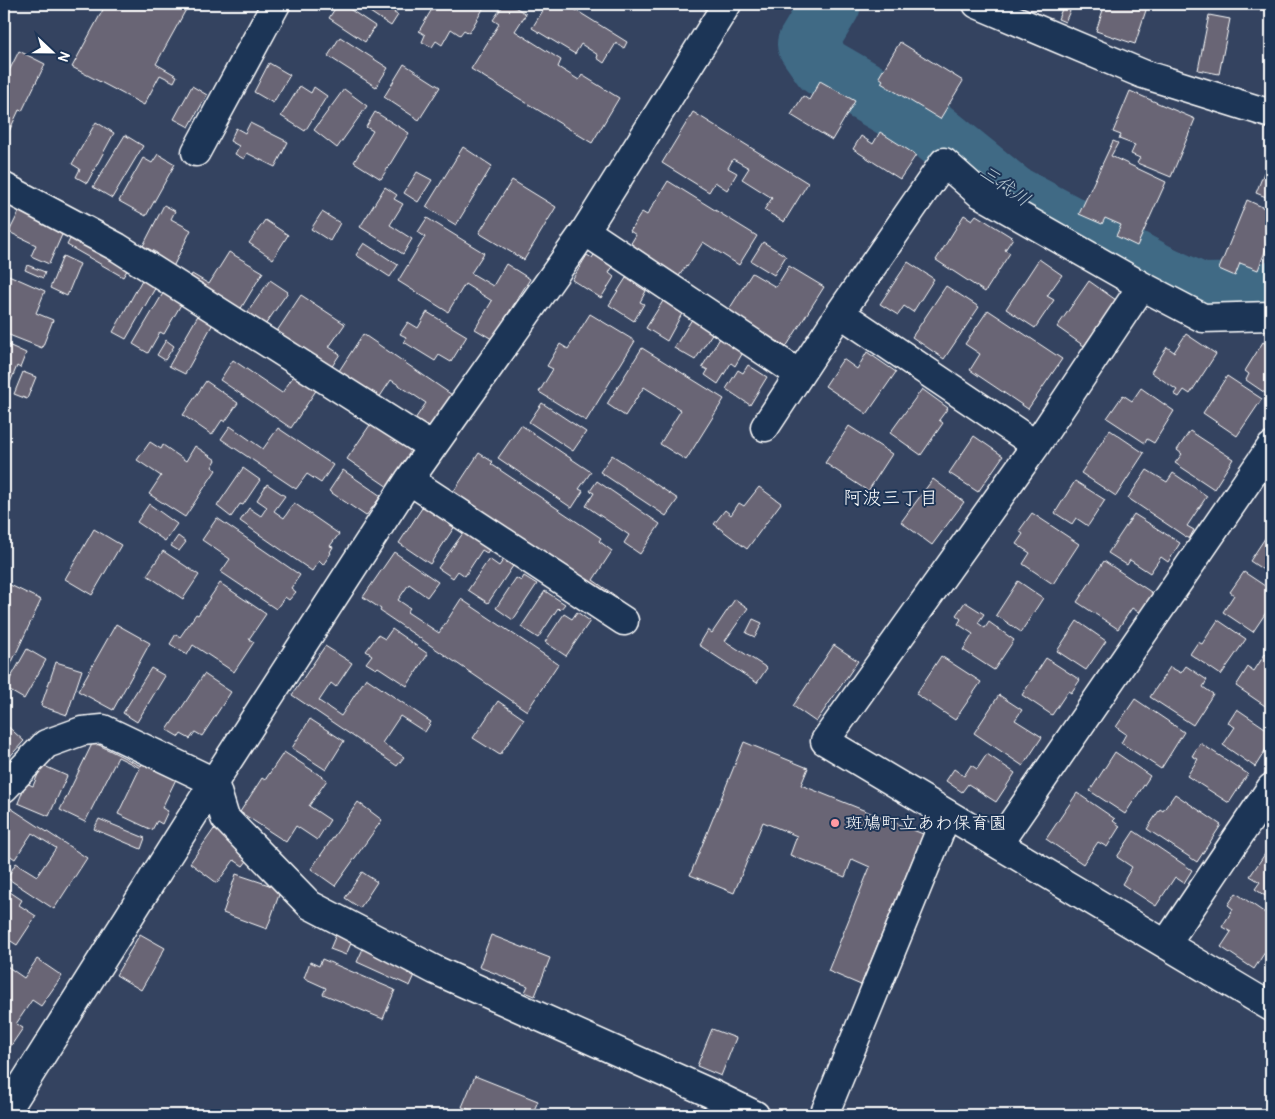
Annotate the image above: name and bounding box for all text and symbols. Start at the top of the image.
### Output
north arrow [28,28,78,78]
text: N [54,49,73,64]
water label: 三代川 [975,160,1035,212]
district label: 阿波三丁目 [843,486,939,510]
place label: 斑鳩町立あわ保育園 [845,812,1007,835]
marker: 斑鳩町立あわ保育園 [829,817,841,829]

